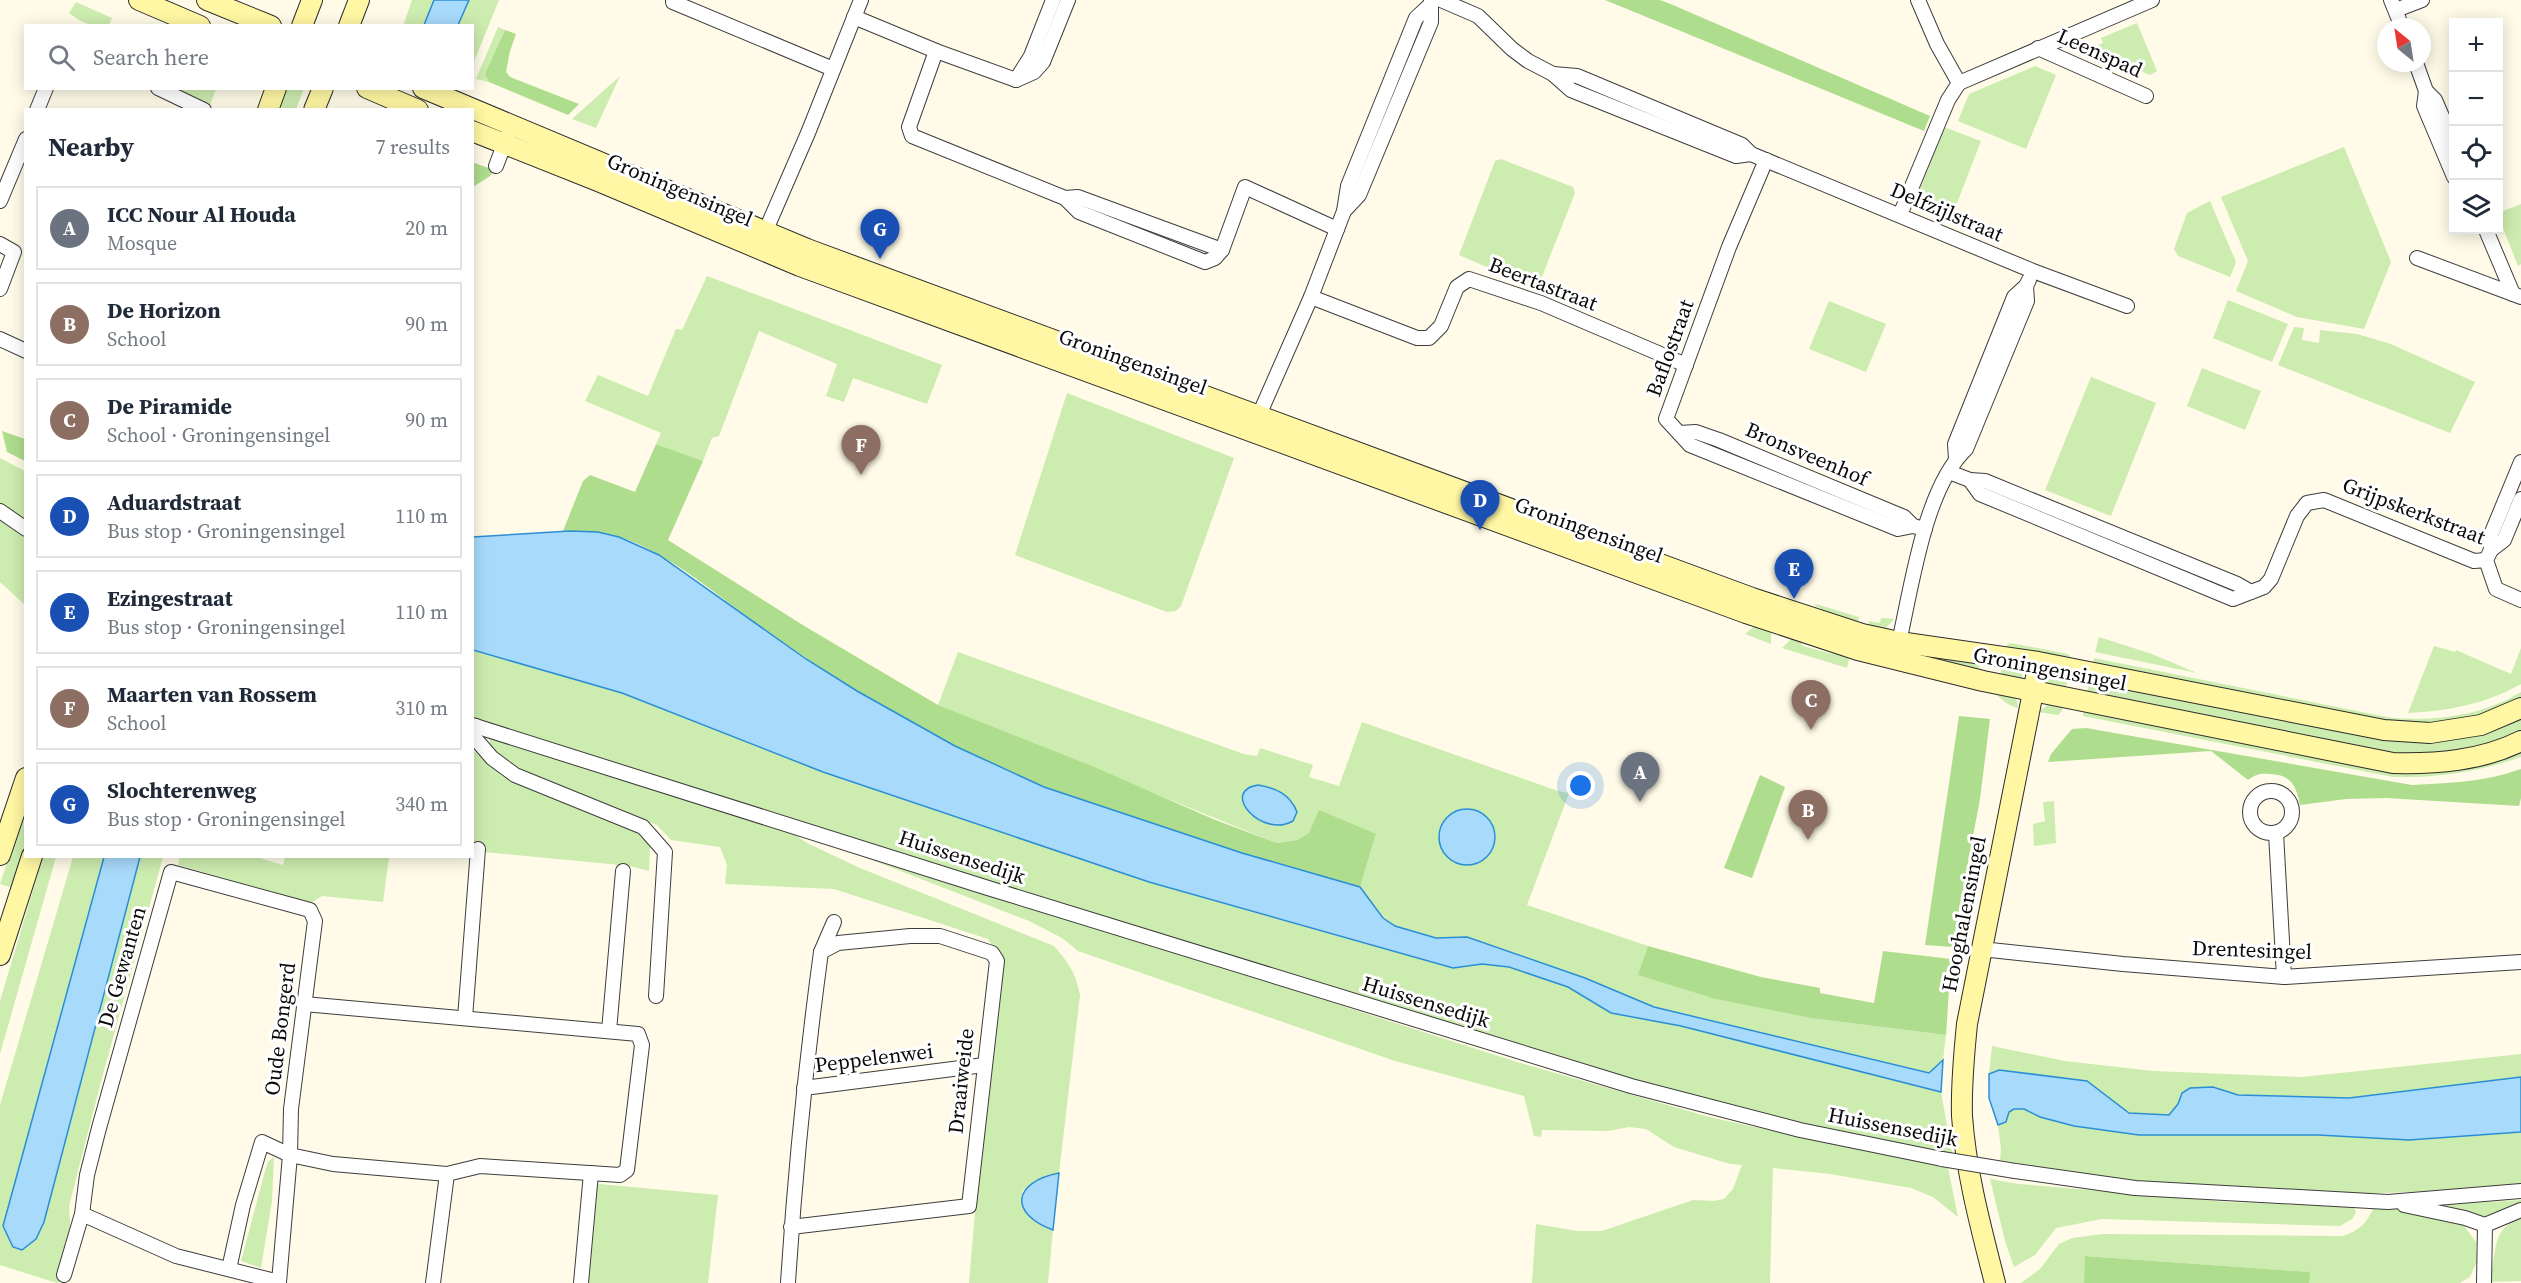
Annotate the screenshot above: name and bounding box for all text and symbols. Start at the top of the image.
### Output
north arrow [2377,18,2431,72]
map controls [2449,18,2503,234]
button: + [2449,18,2503,72]
street label: Leenspad [2053,21,2147,84]
search box [24,24,474,90]
icon: search [45,41,78,74]
text: Search here [93,42,209,72]
button: − [2449,72,2503,126]
button: locate [2449,126,2503,180]
text: Nearby [48,129,134,165]
text: 7 results [375,133,450,161]
street label: Groningensingel [603,146,758,233]
street label: Delfzijlstraat [1886,175,2008,248]
button: layers [2449,180,2503,234]
text: ICC Nour Al Houda [107,199,296,229]
pin: G [860,210,900,259]
text: A [63,214,76,242]
text: 20 m [405,214,448,242]
text: Mosque [107,229,177,257]
street label: Beertastraat [1485,250,1602,318]
text: De Horizon [107,295,221,325]
street label: Baflostraat [1639,295,1700,400]
text: B [63,310,76,338]
text: 90 m [405,310,448,338]
street label: Groningensingel [1055,321,1211,402]
text: School [107,325,167,353]
text: De Piramide [107,391,232,421]
text: C [63,406,76,434]
text: 90 m [405,406,448,434]
street label: Bronsveenhof [1741,415,1875,493]
text: School · Groningensingel [107,421,330,449]
pin: F [842,426,880,475]
street label: Grijpskerkstraat [2339,470,2490,551]
pin: D [1460,480,1500,530]
text: Aduardstraat [107,487,241,517]
street label: Groningensingel [1511,489,1667,570]
text: D [62,502,77,530]
text: 110 m [395,502,448,530]
text: Bus stop · Groningensingel [107,517,346,545]
pin: E [1774,550,1814,599]
text: Ezingestraat [107,583,233,613]
text: E [64,598,75,626]
text: 110 m [395,598,448,626]
text: Bus stop · Groningensingel [107,613,346,641]
street label: Groningensingel [1971,639,2129,698]
text: Maarten van Rossem [107,679,317,709]
pin: C [1792,680,1830,730]
text: F [64,694,75,722]
text: 310 m [395,694,448,722]
text: School [107,709,167,737]
pin: A [1620,752,1660,802]
your location [1566,771,1595,800]
text: Slochterenweg [107,775,256,805]
text: G [63,790,76,818]
text: 340 m [395,790,448,818]
pin: B [1788,790,1828,840]
text: Bus stop · Groningensingel [107,805,346,833]
street label: Huissensedijk [895,822,1030,891]
street label: Hooghalensingel [1934,833,1993,994]
street label: De Gewanten [90,903,153,1031]
street label: Drentesingel [2192,933,2312,966]
street label: Oude Bongerd [257,961,302,1097]
street label: Huissensedijk [1359,968,1494,1035]
street label: Draaiweide [941,1027,980,1135]
street label: Peppelenwei [813,1036,935,1079]
street label: Huissensedijk [1826,1100,1961,1153]

